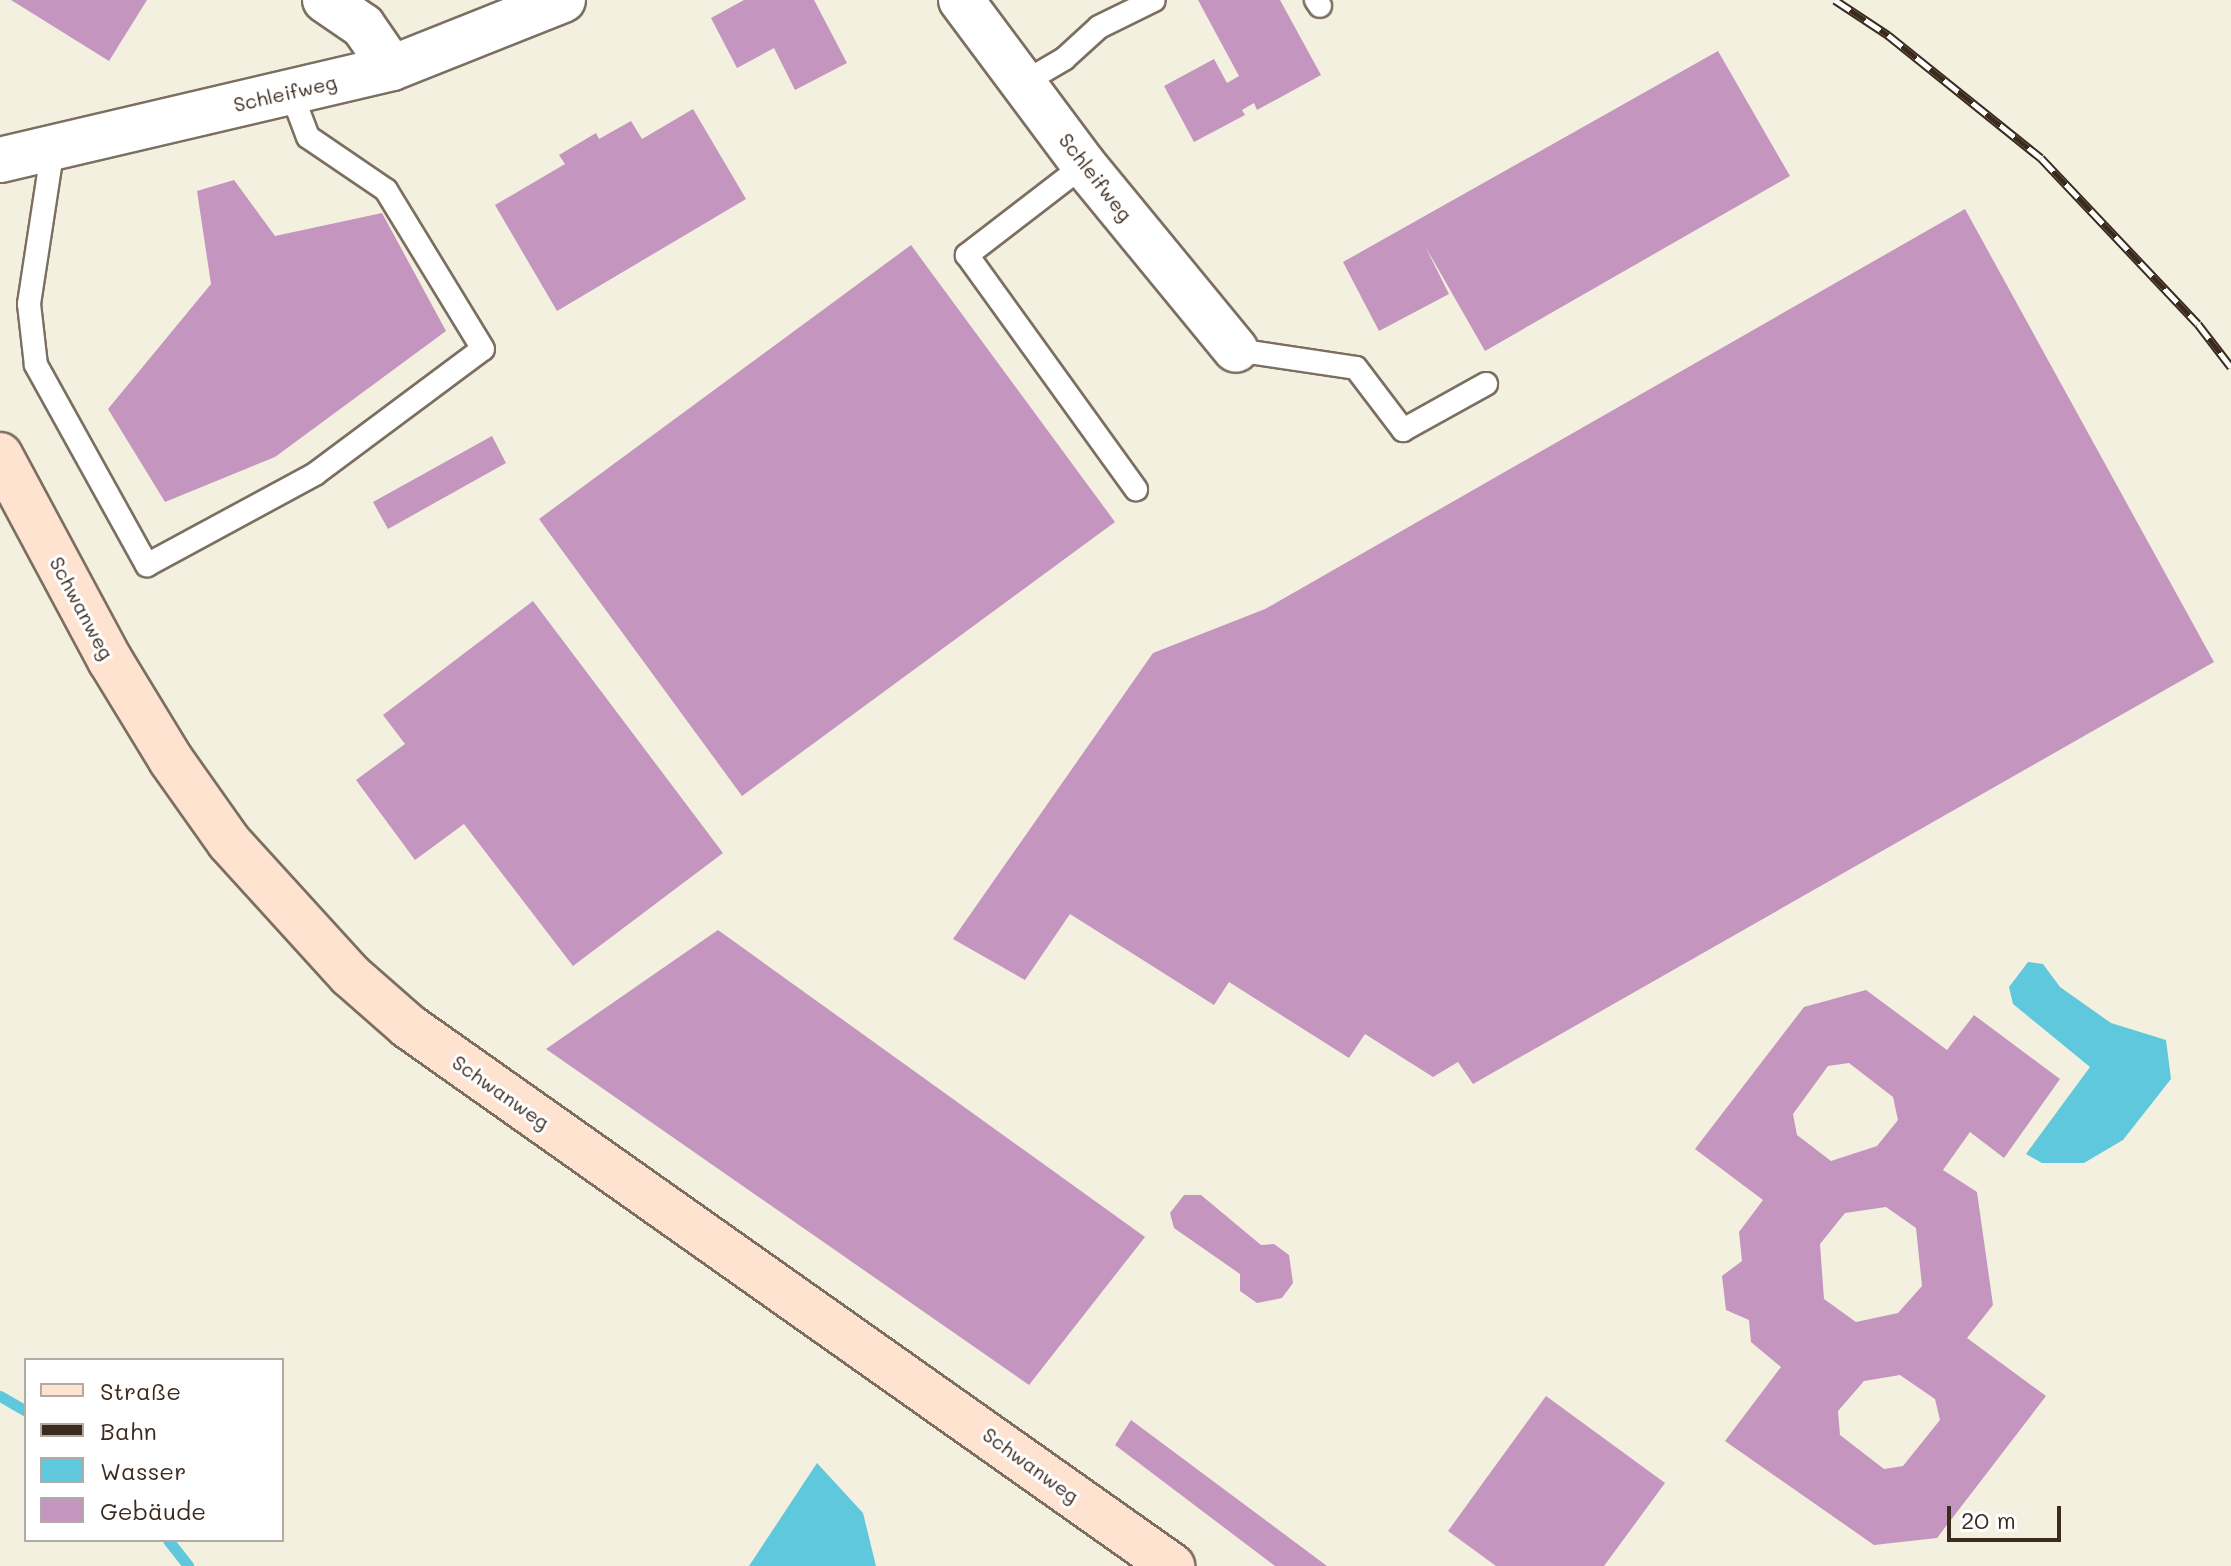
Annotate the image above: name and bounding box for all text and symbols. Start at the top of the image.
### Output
street label: Schleifweg [231,69,339,117]
street label: Schleifweg [1054,128,1138,226]
street label: Schwanweg [45,553,119,663]
street label: Schwanweg [448,1050,554,1134]
legend [24,1358,284,1542]
text: Straße [100,1375,181,1406]
text: Bahn [100,1415,157,1446]
street label: Schwanweg [978,1422,1084,1508]
text: Wasser [100,1455,186,1486]
scale bar [1951,1490,2065,1540]
text: Gebäude [100,1495,206,1526]
text: 20 m [1961,1504,2016,1535]

